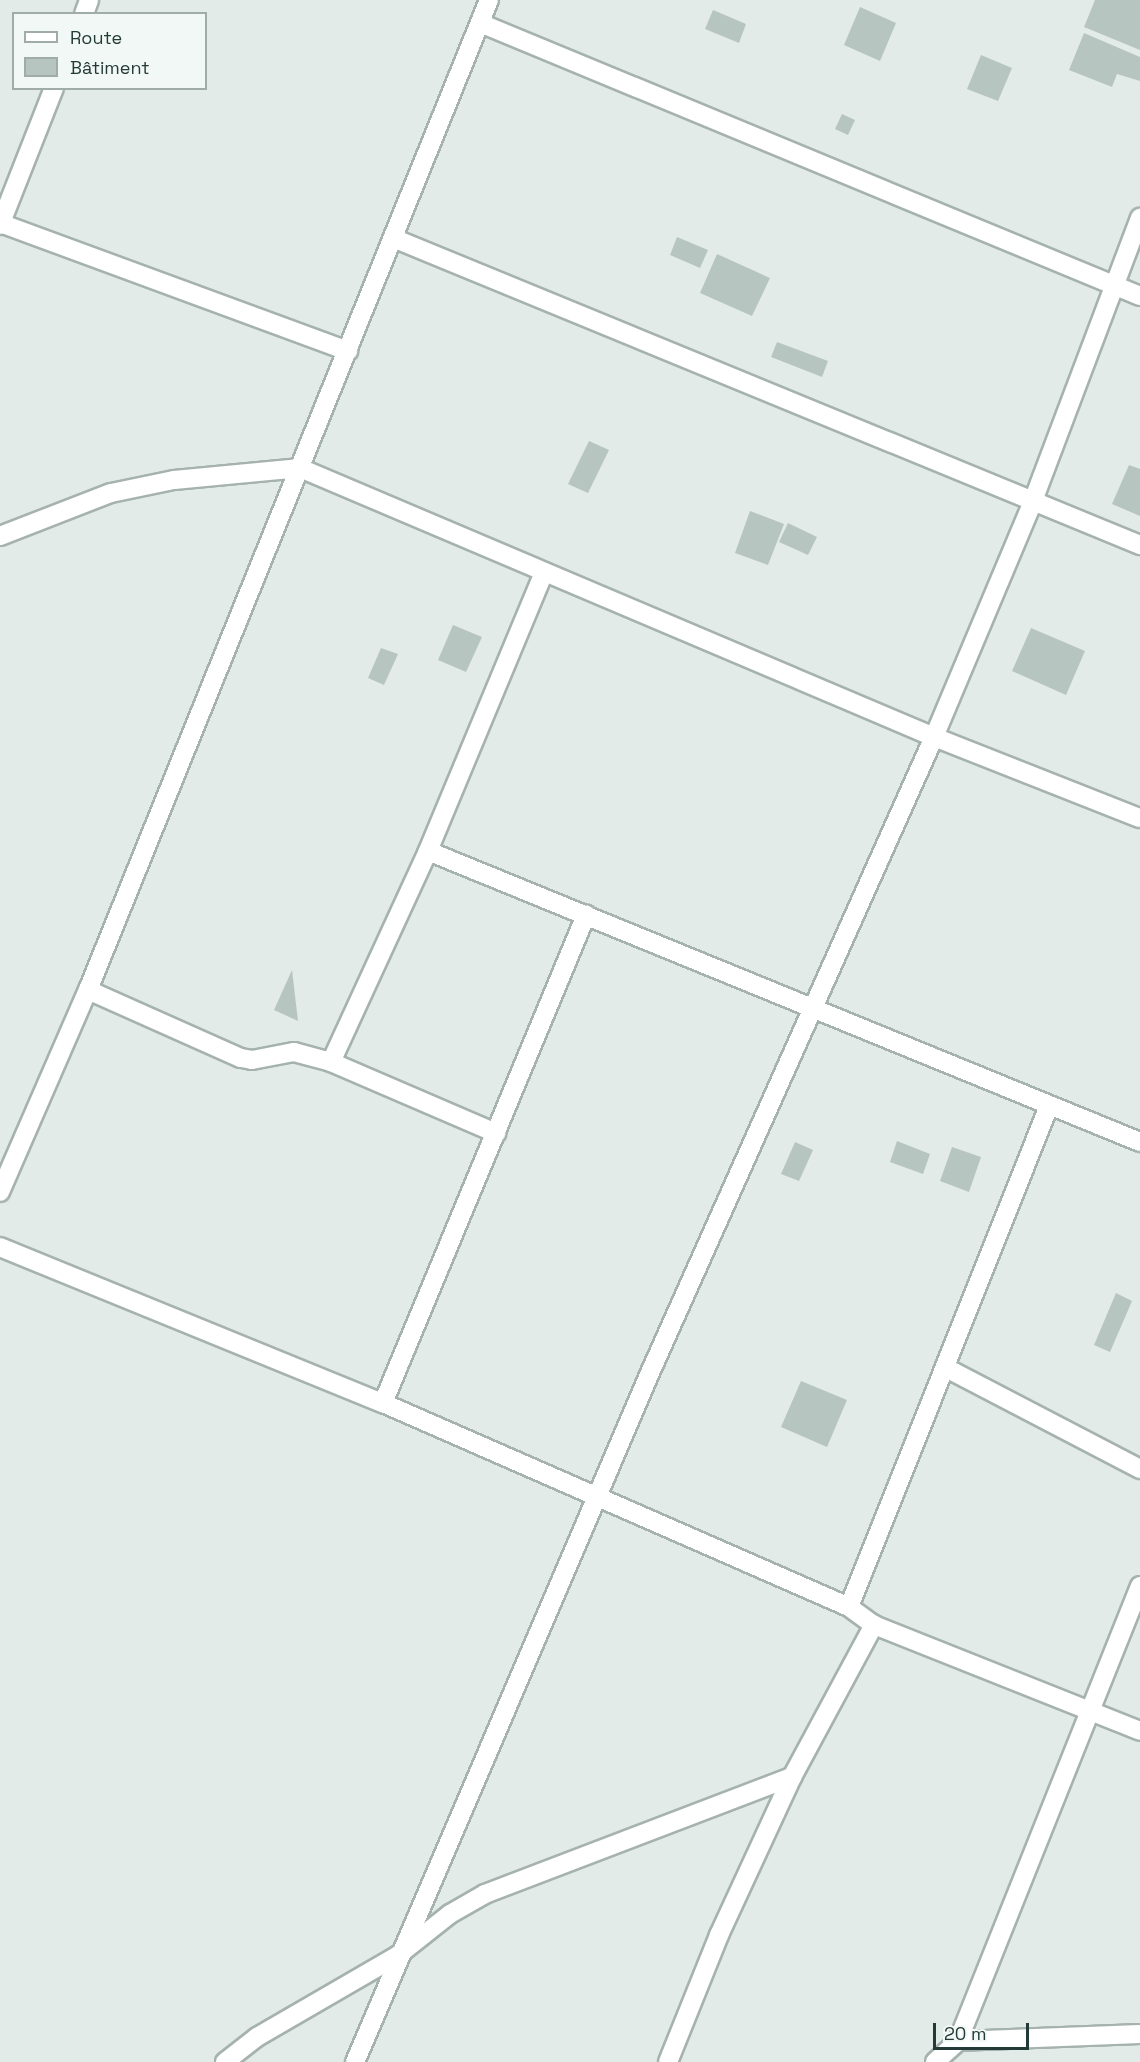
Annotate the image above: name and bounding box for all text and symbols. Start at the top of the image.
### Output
legend [12,12,207,90]
text: Route [70,26,122,49]
text: Bâtiment [70,56,150,79]
scale bar [936,2011,1032,2049]
text: 20 m [944,2022,987,2045]

